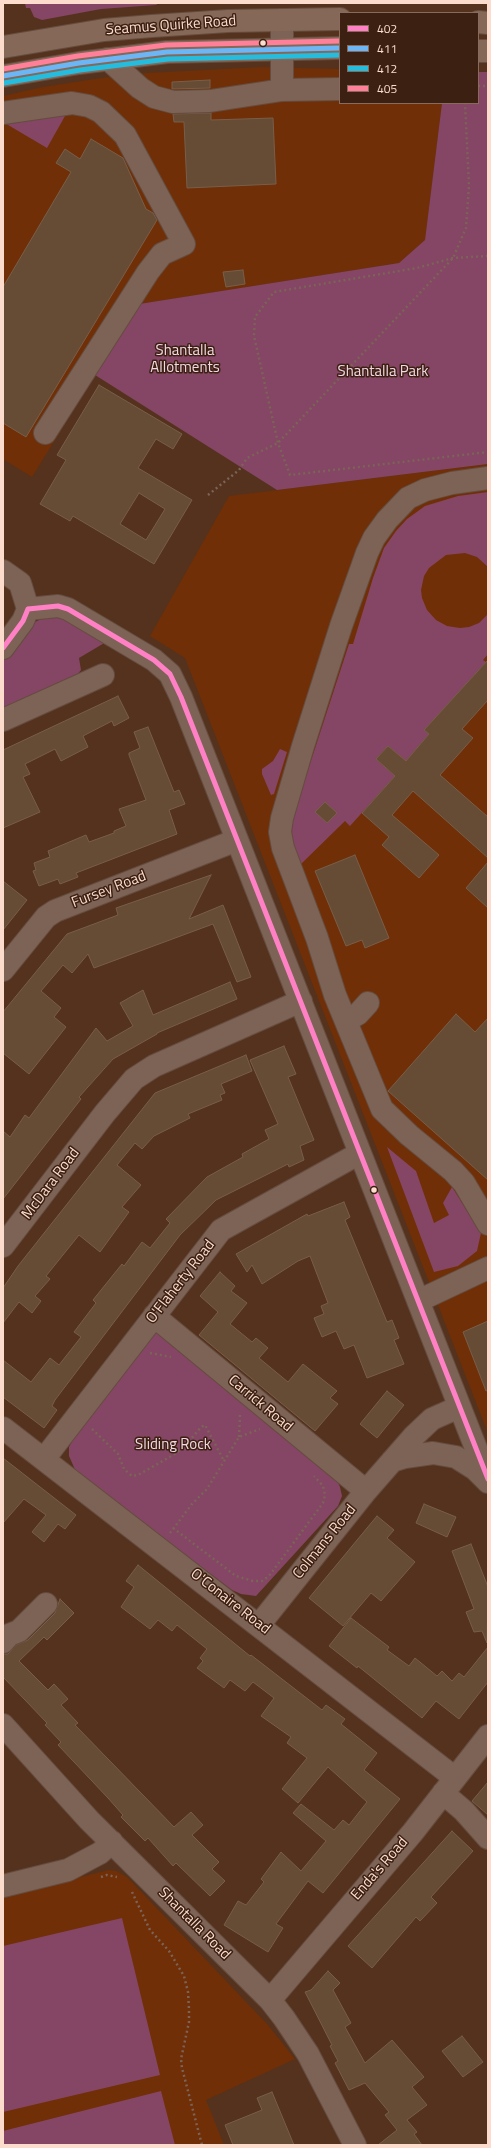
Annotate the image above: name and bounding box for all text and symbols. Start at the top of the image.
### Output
street label: Seamus Quirke Road [105,12,237,40]
legend [339,12,479,104]
text: 402 [377,19,397,38]
unlabelled marker [258,38,268,48]
text: 411 [377,39,397,58]
text: 412 [377,59,397,78]
text: 405 [377,79,397,98]
park label: Shantalla Allotments [150,342,220,377]
park label: Shantalla Park [338,363,428,381]
street label: Fursey Road [69,868,149,912]
street label: McDara Road [18,1145,84,1223]
unlabelled marker [369,1185,379,1195]
street label: O'Flaherty Road [143,1237,219,1327]
street label: Carrick Road [224,1372,296,1436]
park label: Sliding Rock [135,1436,211,1454]
street label: Colmans Road [290,1501,360,1583]
street label: O'Conaire Road [187,1565,273,1639]
street label: Enda's Road [348,1834,412,1904]
street label: Shantalla Road [154,1884,234,1964]

